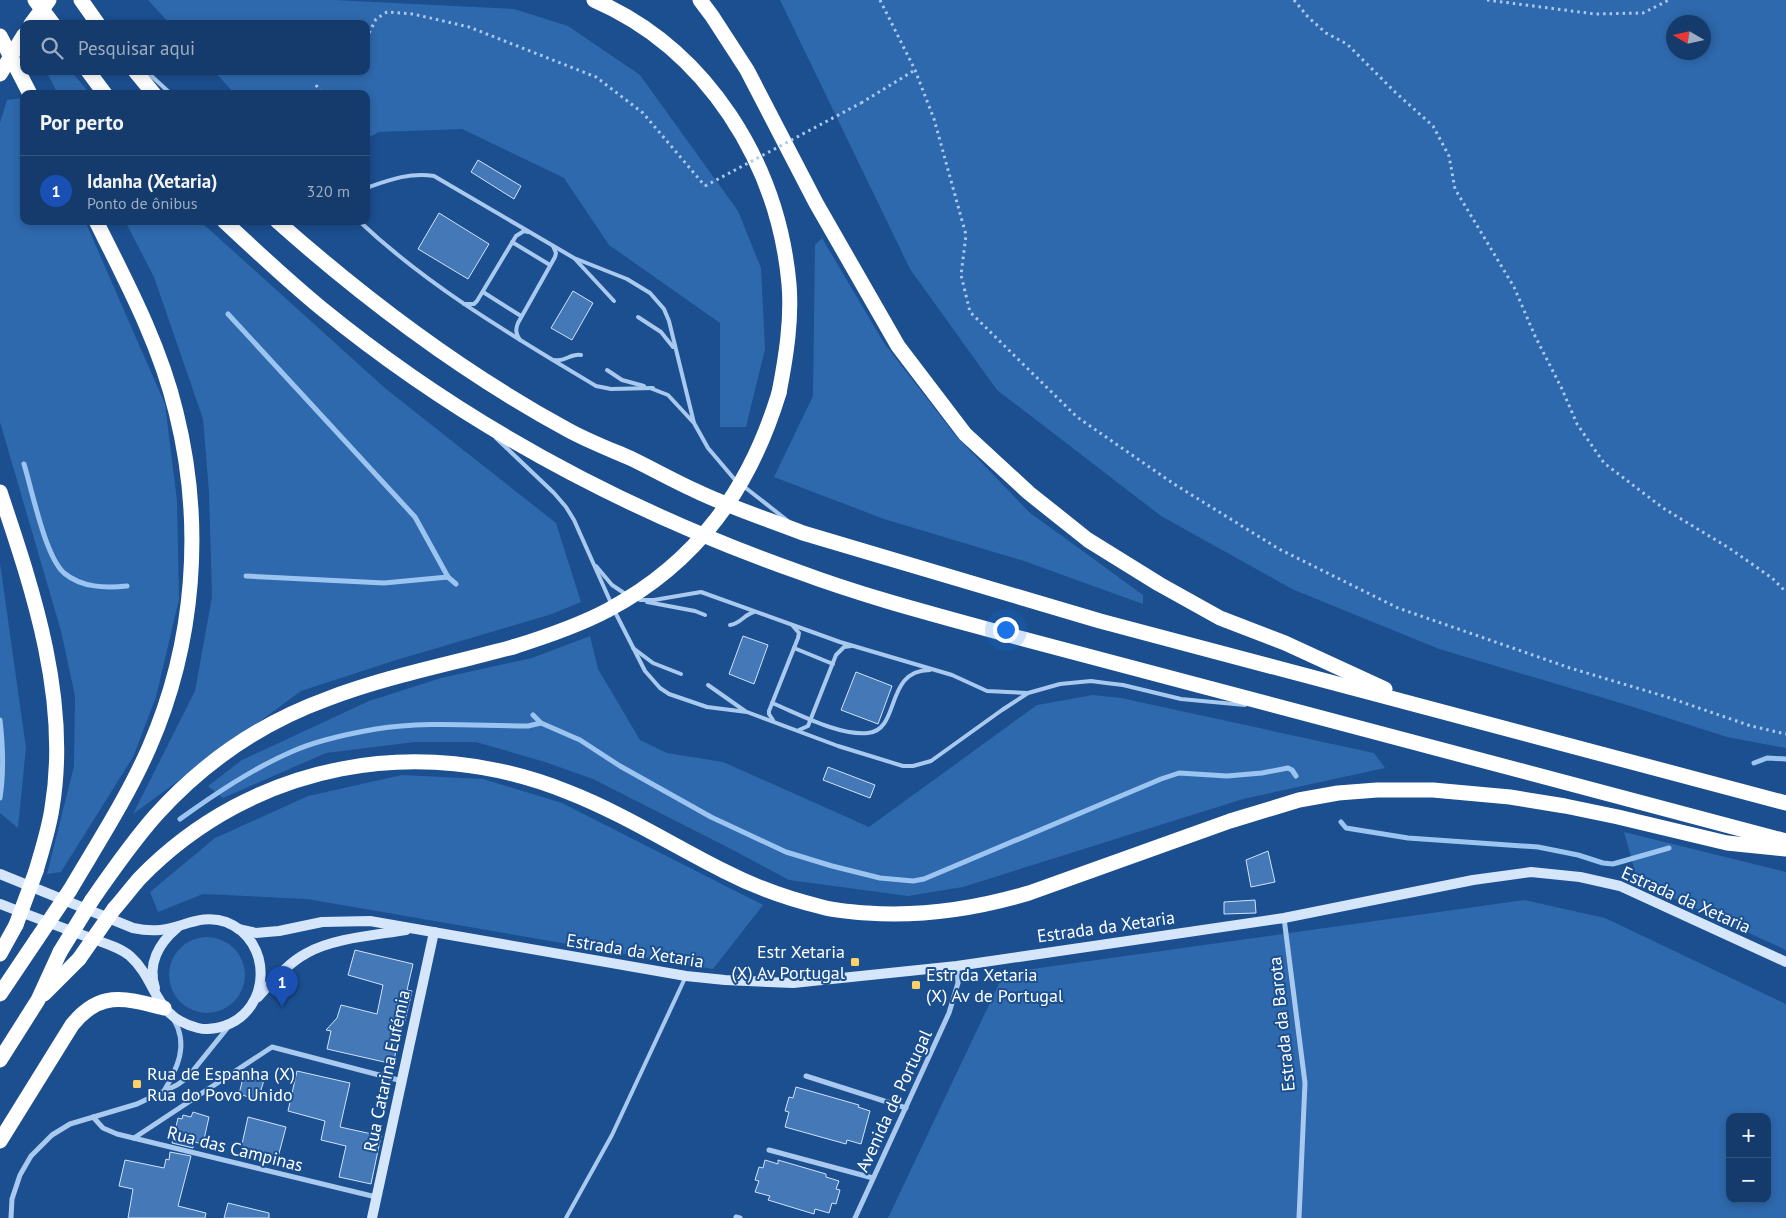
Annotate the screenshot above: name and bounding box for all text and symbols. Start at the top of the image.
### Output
north arrow [1666,15,1711,60]
search box [20,20,370,75]
icon: search [38,34,66,62]
text: Pesquisar aqui [78,36,195,60]
text: Por perto [40,109,124,136]
text: Idanha (Xetaria) [87,169,217,193]
text: 1 [51,181,61,201]
text: 320 m [307,181,350,201]
text: Ponto de ônibus [87,193,197,213]
your location [993,617,1019,643]
street label: Estrada da Xetaria [1618,861,1754,938]
street label: Estrada da Xetaria [1036,905,1176,948]
street label: Estrada da Xetaria [565,928,706,973]
place label: Estr Xetaria (X) Av Portugal [731,940,846,984]
street label: Estrada da Barota [1263,955,1300,1093]
marker: Estr Xetaria (X) Av Portugal [849,956,861,968]
place label: Estr da Xetaria (X) Av de Portugal [926,963,1064,1007]
pin: 1 [266,966,298,1007]
marker: Estr da Xetaria (X) Av de Portugal [910,979,922,991]
street label: Rua Catarina Eufémia [358,988,415,1154]
street label: Avenida de Portugal [850,1025,937,1176]
place label: Rua de Espanha (X) Rua do Povo Unido [147,1062,295,1106]
marker: Rua de Espanha (X) Rua do Povo Unido [131,1078,143,1090]
map controls [1726,1113,1771,1203]
button: + [1726,1113,1771,1158]
street label: Rua das Campinas [165,1120,306,1177]
button: − [1726,1158,1771,1203]

